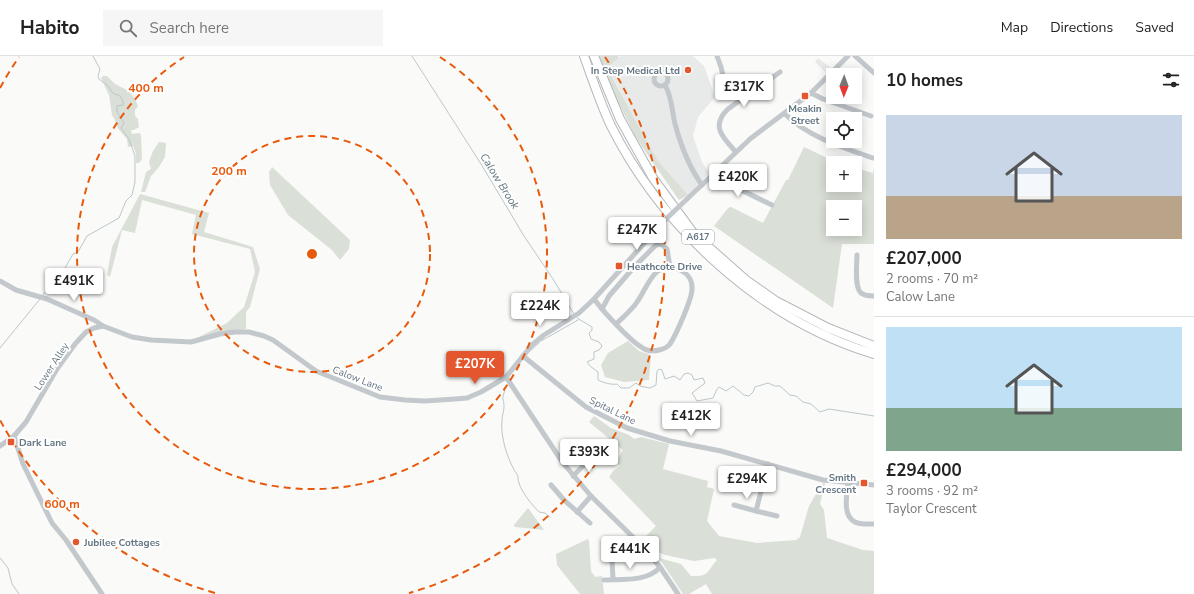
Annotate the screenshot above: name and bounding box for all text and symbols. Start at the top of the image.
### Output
search box [103,10,383,46]
text: Habito [20,15,79,41]
icon: search [117,17,139,39]
text: Search here [149,18,229,38]
text: Map [1001,18,1028,37]
text: Directions [1050,18,1113,37]
text: Saved [1135,18,1174,37]
place label: In Step Medical Ltd [591,64,680,78]
marker: In Step Medical Ltd [683,65,693,75]
north arrow [826,68,862,104]
map controls [826,68,862,236]
text: 10 homes [886,69,963,92]
icon: filters [1160,69,1182,91]
pin: £317K [716,74,772,108]
text: £317K [724,78,764,96]
text: 400 m [128,80,164,96]
marker: Meakin Street [800,91,810,101]
place label: Meakin Street [788,102,822,128]
button: locate [826,112,862,148]
icon: home [998,141,1070,213]
water label: Calow Brook [476,150,523,213]
button: + [826,156,862,192]
text: 200 m [211,163,247,179]
pin: £420K [710,164,766,198]
text: £420K [718,168,758,186]
button: − [826,200,862,236]
pin: £247K [609,217,665,251]
text: £247K [617,221,657,239]
road number: A617 [682,230,714,244]
centre of rings [305,247,319,261]
text: £207,000 [886,247,962,270]
place label: Heathcote Drive [627,260,703,274]
marker: Heathcote Drive [614,261,624,271]
pin: £491K [46,268,102,302]
text: 2 rooms · 70 m² [886,270,978,288]
text: £491K [54,272,94,290]
text: Calow Lane [886,288,955,306]
pin: £224K [512,293,568,327]
text: £224K [520,297,560,315]
street label: Lower Alley [31,339,73,393]
pin: £207K [447,351,503,385]
icon: home [998,353,1070,425]
text: £207K [455,355,495,373]
street label: Calow Lane [330,363,385,395]
street label: Spital Lane [587,394,638,428]
pin: £412K [663,403,719,437]
text: £412K [671,407,711,425]
place label: Dark Lane [19,436,67,450]
marker: Dark Lane [6,437,16,447]
pin: £393K [561,439,617,473]
text: £393K [569,443,609,461]
text: £294,000 [886,459,962,482]
pin: £294K [719,466,775,500]
text: £294K [727,470,767,488]
place label: Smith Crescent [815,471,856,497]
marker: Smith Crescent [859,478,869,488]
text: 3 rooms · 92 m² [886,482,978,500]
text: 600 m [44,496,80,512]
text: Taylor Crescent [886,500,977,518]
place label: Jubilee Cottages [83,536,160,550]
pin: £441K [602,536,658,570]
marker: Jubilee Cottages [71,537,81,547]
text: £441K [610,540,650,558]

